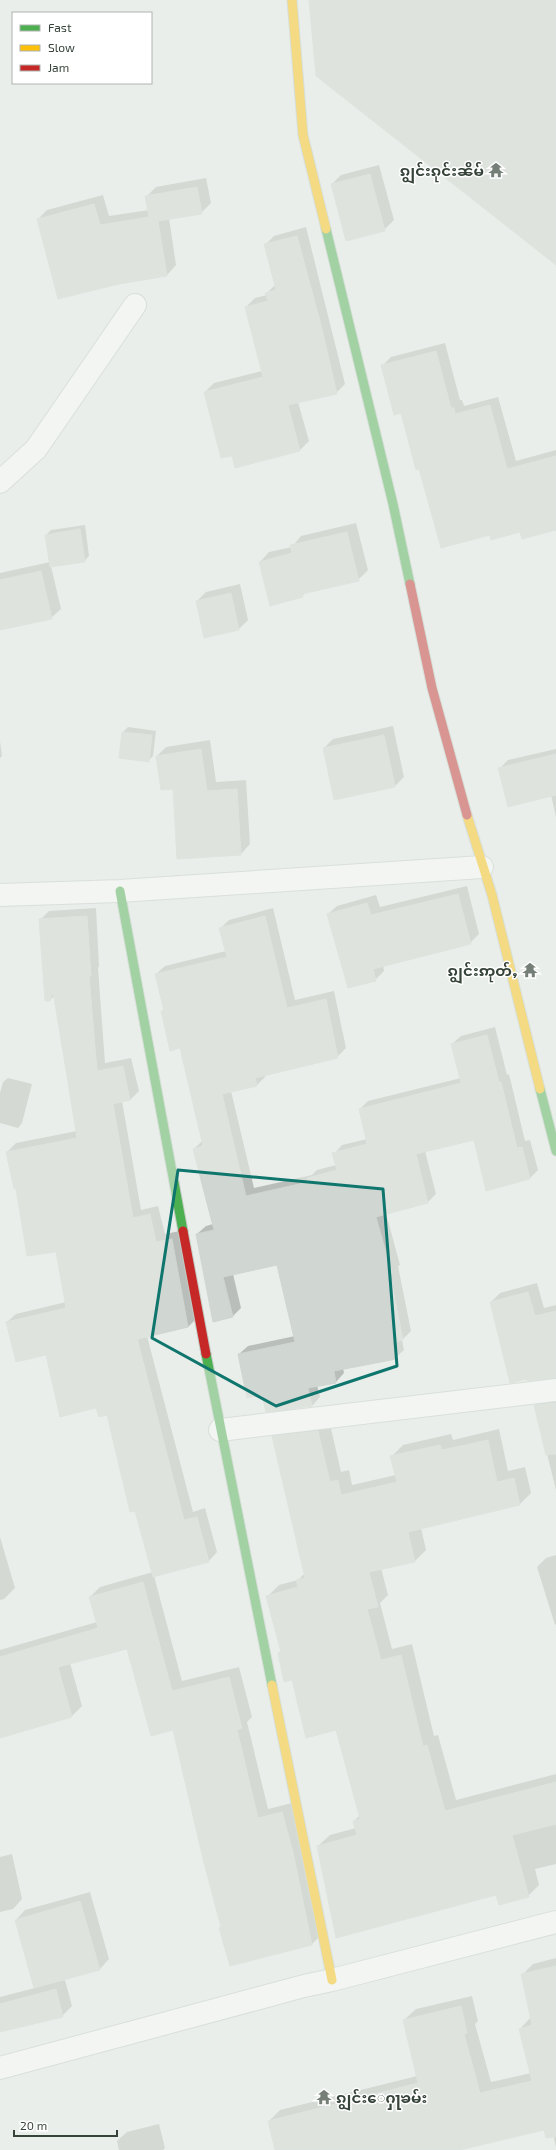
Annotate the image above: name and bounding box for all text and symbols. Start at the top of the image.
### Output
legend [12,12,152,84]
text: Fast [48,20,72,34]
text: Slow [48,40,75,54]
text: Jam [48,60,69,74]
place label: ၵျွင်းၵုင်းၼိမ် [400,161,484,184]
temple icon: ၵျွင်းၵုင်းၼိမ် [487,161,505,179]
place label: ၵျွင်းဢုတ်ႇ [448,961,518,984]
temple icon: ၵျွင်းဢုတ်ႇ [521,961,539,979]
temple icon: ၵျွင်းေႁႃၶမ်း [315,2088,333,2106]
place label: ၵျွင်းေႁႃၶမ်း [336,2088,427,2111]
scale bar [14,2112,117,2138]
text: 20 m [20,2118,47,2132]

